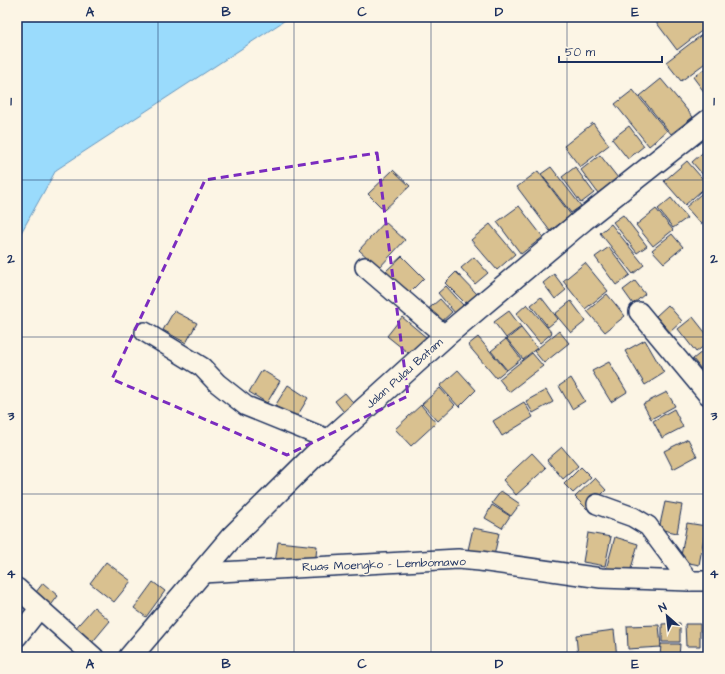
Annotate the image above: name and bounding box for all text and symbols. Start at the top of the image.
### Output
text: A [86,3,95,21]
text: B [221,3,231,21]
text: C [357,3,367,21]
text: D [495,3,504,21]
text: E [631,3,639,21]
scale bar [559,38,662,64]
text: 50 m [565,44,596,61]
text: 1 [10,92,12,110]
text: 1 [713,92,715,110]
text: 2 [6,250,15,268]
text: 2 [709,250,718,268]
street label: Jalan Pulau Batam [362,334,447,413]
text: 3 [7,407,15,425]
text: 3 [710,407,718,425]
street label: Ruas Moengko - Lembomawo [302,553,467,577]
text: 4 [7,565,16,583]
text: 4 [710,565,719,583]
north arrow [647,596,687,636]
text: N [656,599,669,616]
text: A [86,655,95,673]
text: B [221,655,231,673]
text: C [357,655,367,673]
text: D [495,655,504,673]
text: E [631,655,639,673]

